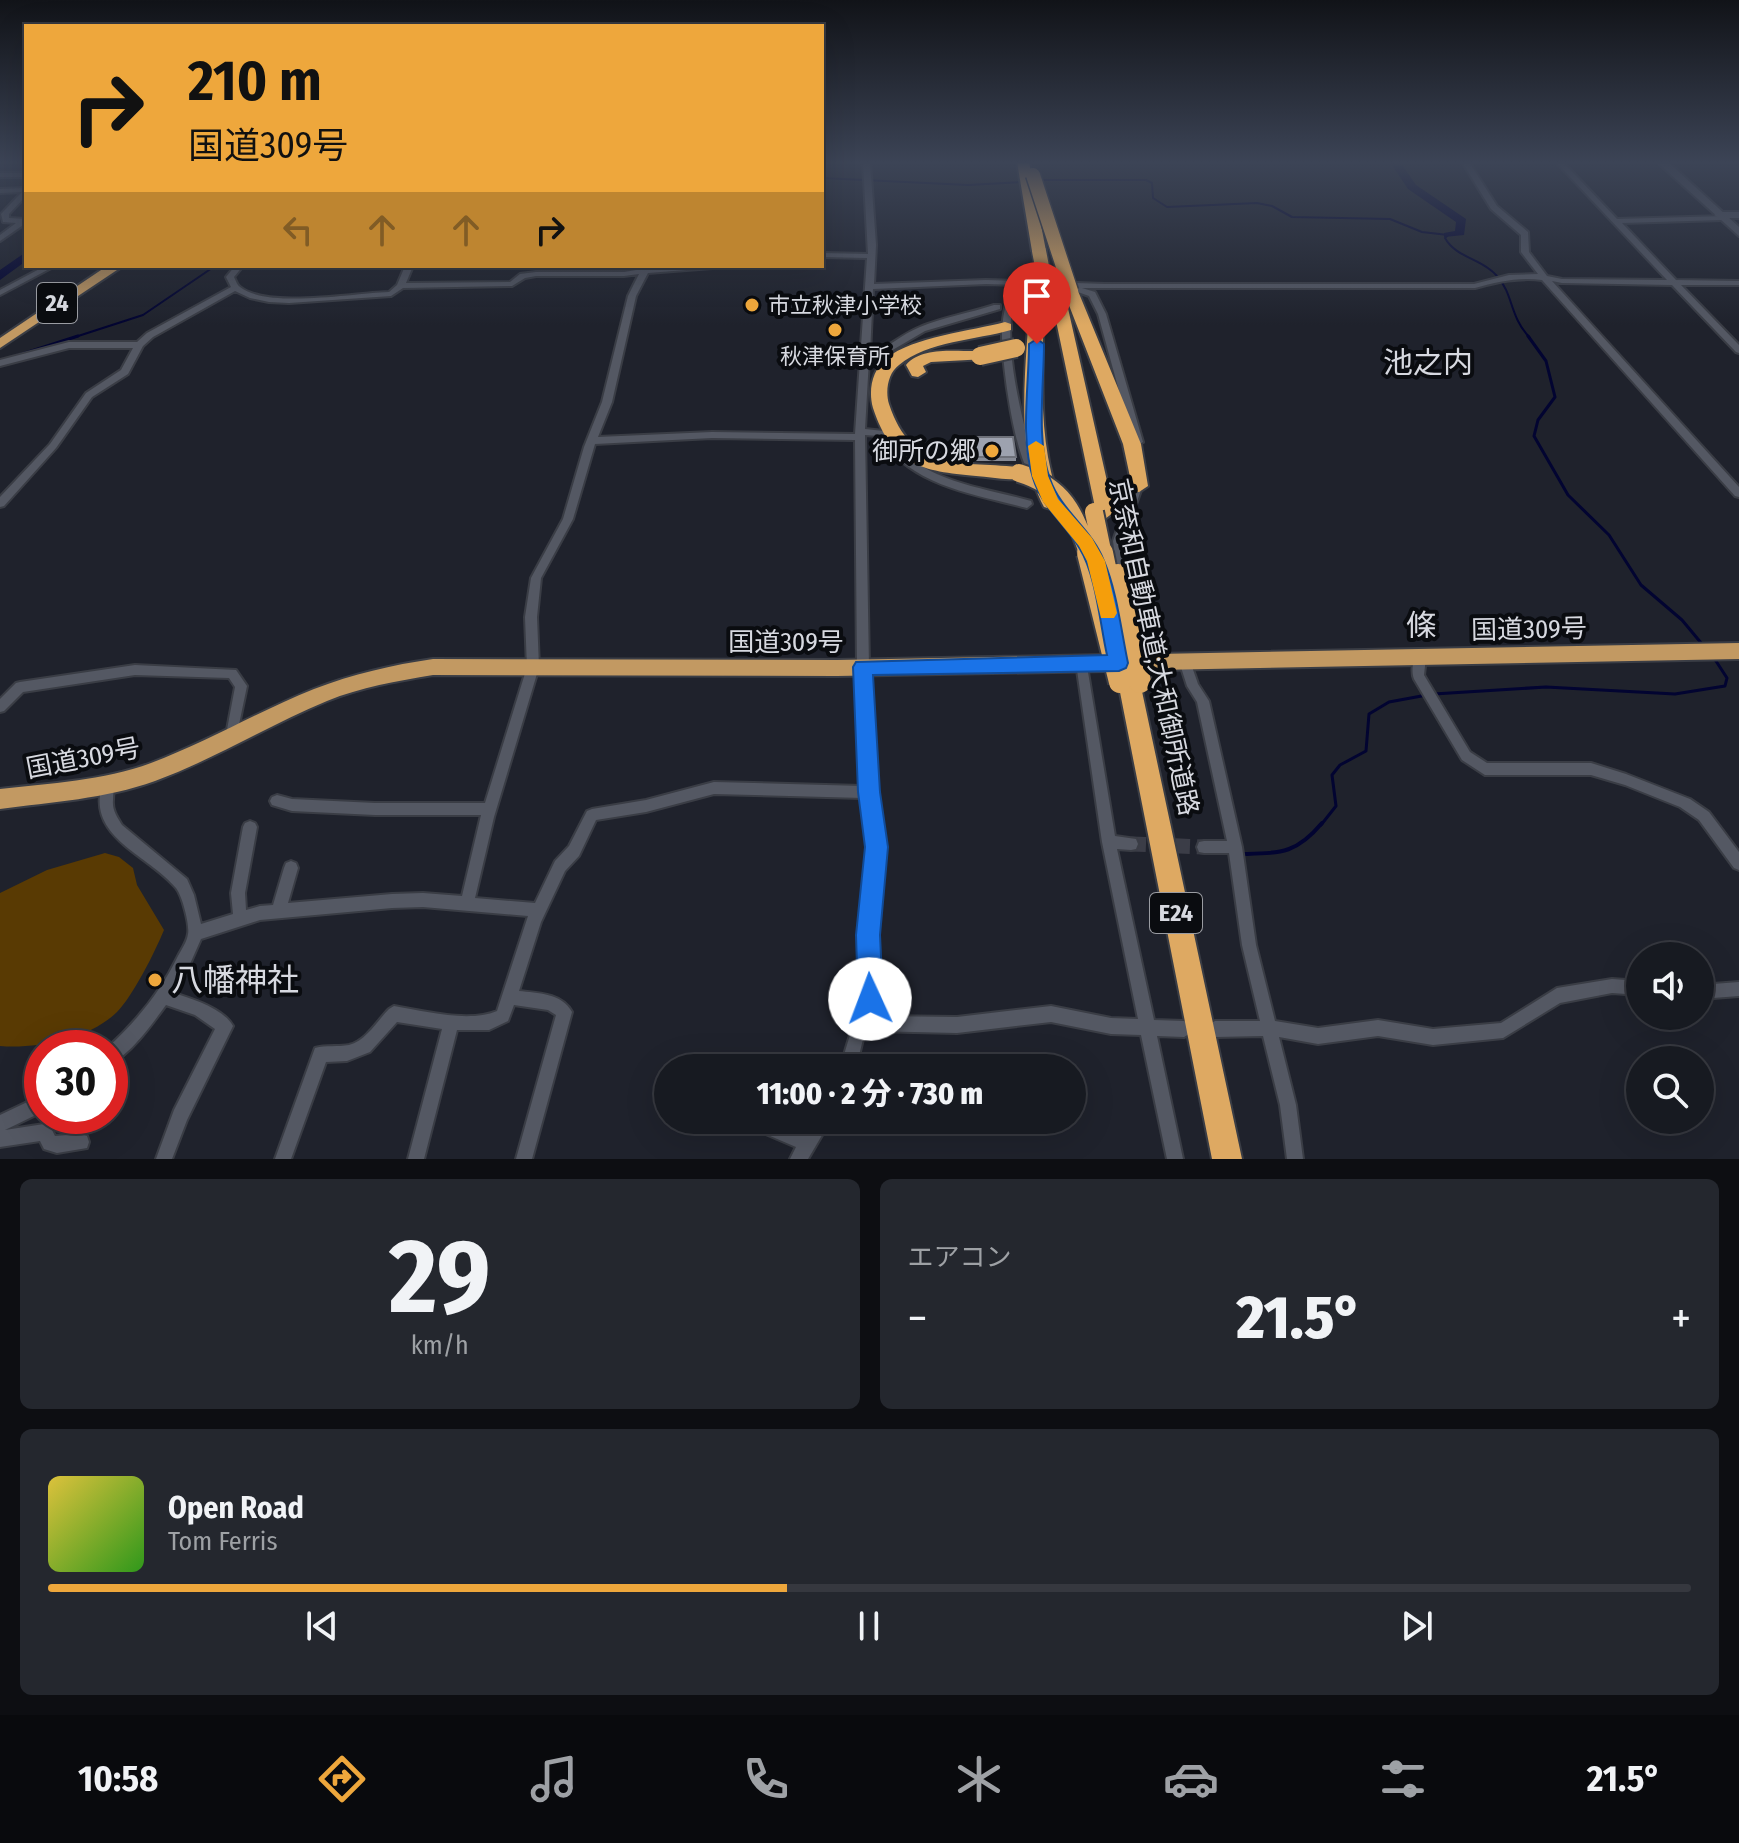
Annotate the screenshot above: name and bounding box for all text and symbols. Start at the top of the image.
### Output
text: 210 m [188,48,322,115]
icon: right [56,56,160,160]
text: 国道309号 [188,124,348,168]
icon: left [276,208,320,252]
icon: ahead [360,208,404,252]
icon: ahead [444,208,488,252]
icon: right [528,208,572,252]
pin [1003,262,1071,344]
icon: arrive [1015,274,1059,318]
road number: 24 [37,283,77,323]
place label: 市立秋津小学校 [768,292,922,319]
marker: 市立秋津小学校 [743,296,761,314]
marker: 秋津保育所 [826,321,844,339]
place label: 秋津保育所 [780,343,890,370]
district label: 池之内 [1383,345,1473,381]
place label: 御所の郷 [872,436,976,467]
marker: 御所の郷 [983,442,1001,460]
street label: 京奈和自動車道;大和御所道路 [1103,476,1204,818]
district label: 條 [1406,608,1436,644]
street label: 国道309号 [1471,613,1587,646]
street label: 国道309号 [728,627,844,658]
street label: 国道309号 [23,732,143,785]
road number: E24 [1150,893,1202,933]
map controls [1626,942,1714,1134]
button: sound [1626,942,1714,1030]
position arrow [828,957,912,1041]
place label: 八幡神社 [171,961,299,999]
marker: 八幡神社 [146,971,164,989]
speed limit sign: 30 [24,1030,128,1134]
button: search [1626,1046,1714,1134]
text: 11:00 · 2 分 · 730 m [757,1076,983,1112]
text: 29 [389,1215,490,1340]
text: エアコン [908,1242,1012,1273]
text: 21.5° [1237,1282,1362,1354]
text: − [908,1292,927,1345]
text: + [1671,1292,1691,1345]
text: km/h [411,1330,469,1361]
text: Open Road [168,1490,304,1526]
text: Tom Ferris [168,1526,278,1557]
icon: previous [300,1604,344,1648]
icon: pause [847,1604,891,1648]
icon: next [1395,1604,1439,1648]
icon: directions [314,1751,370,1807]
icon: music [526,1751,582,1807]
icon: phone [738,1751,794,1807]
icon: climate [951,1751,1007,1807]
icon: car [1163,1751,1219,1807]
icon: filters [1375,1751,1431,1807]
text: 10:58 [78,1757,158,1801]
text: 21.5° [1587,1757,1661,1801]

